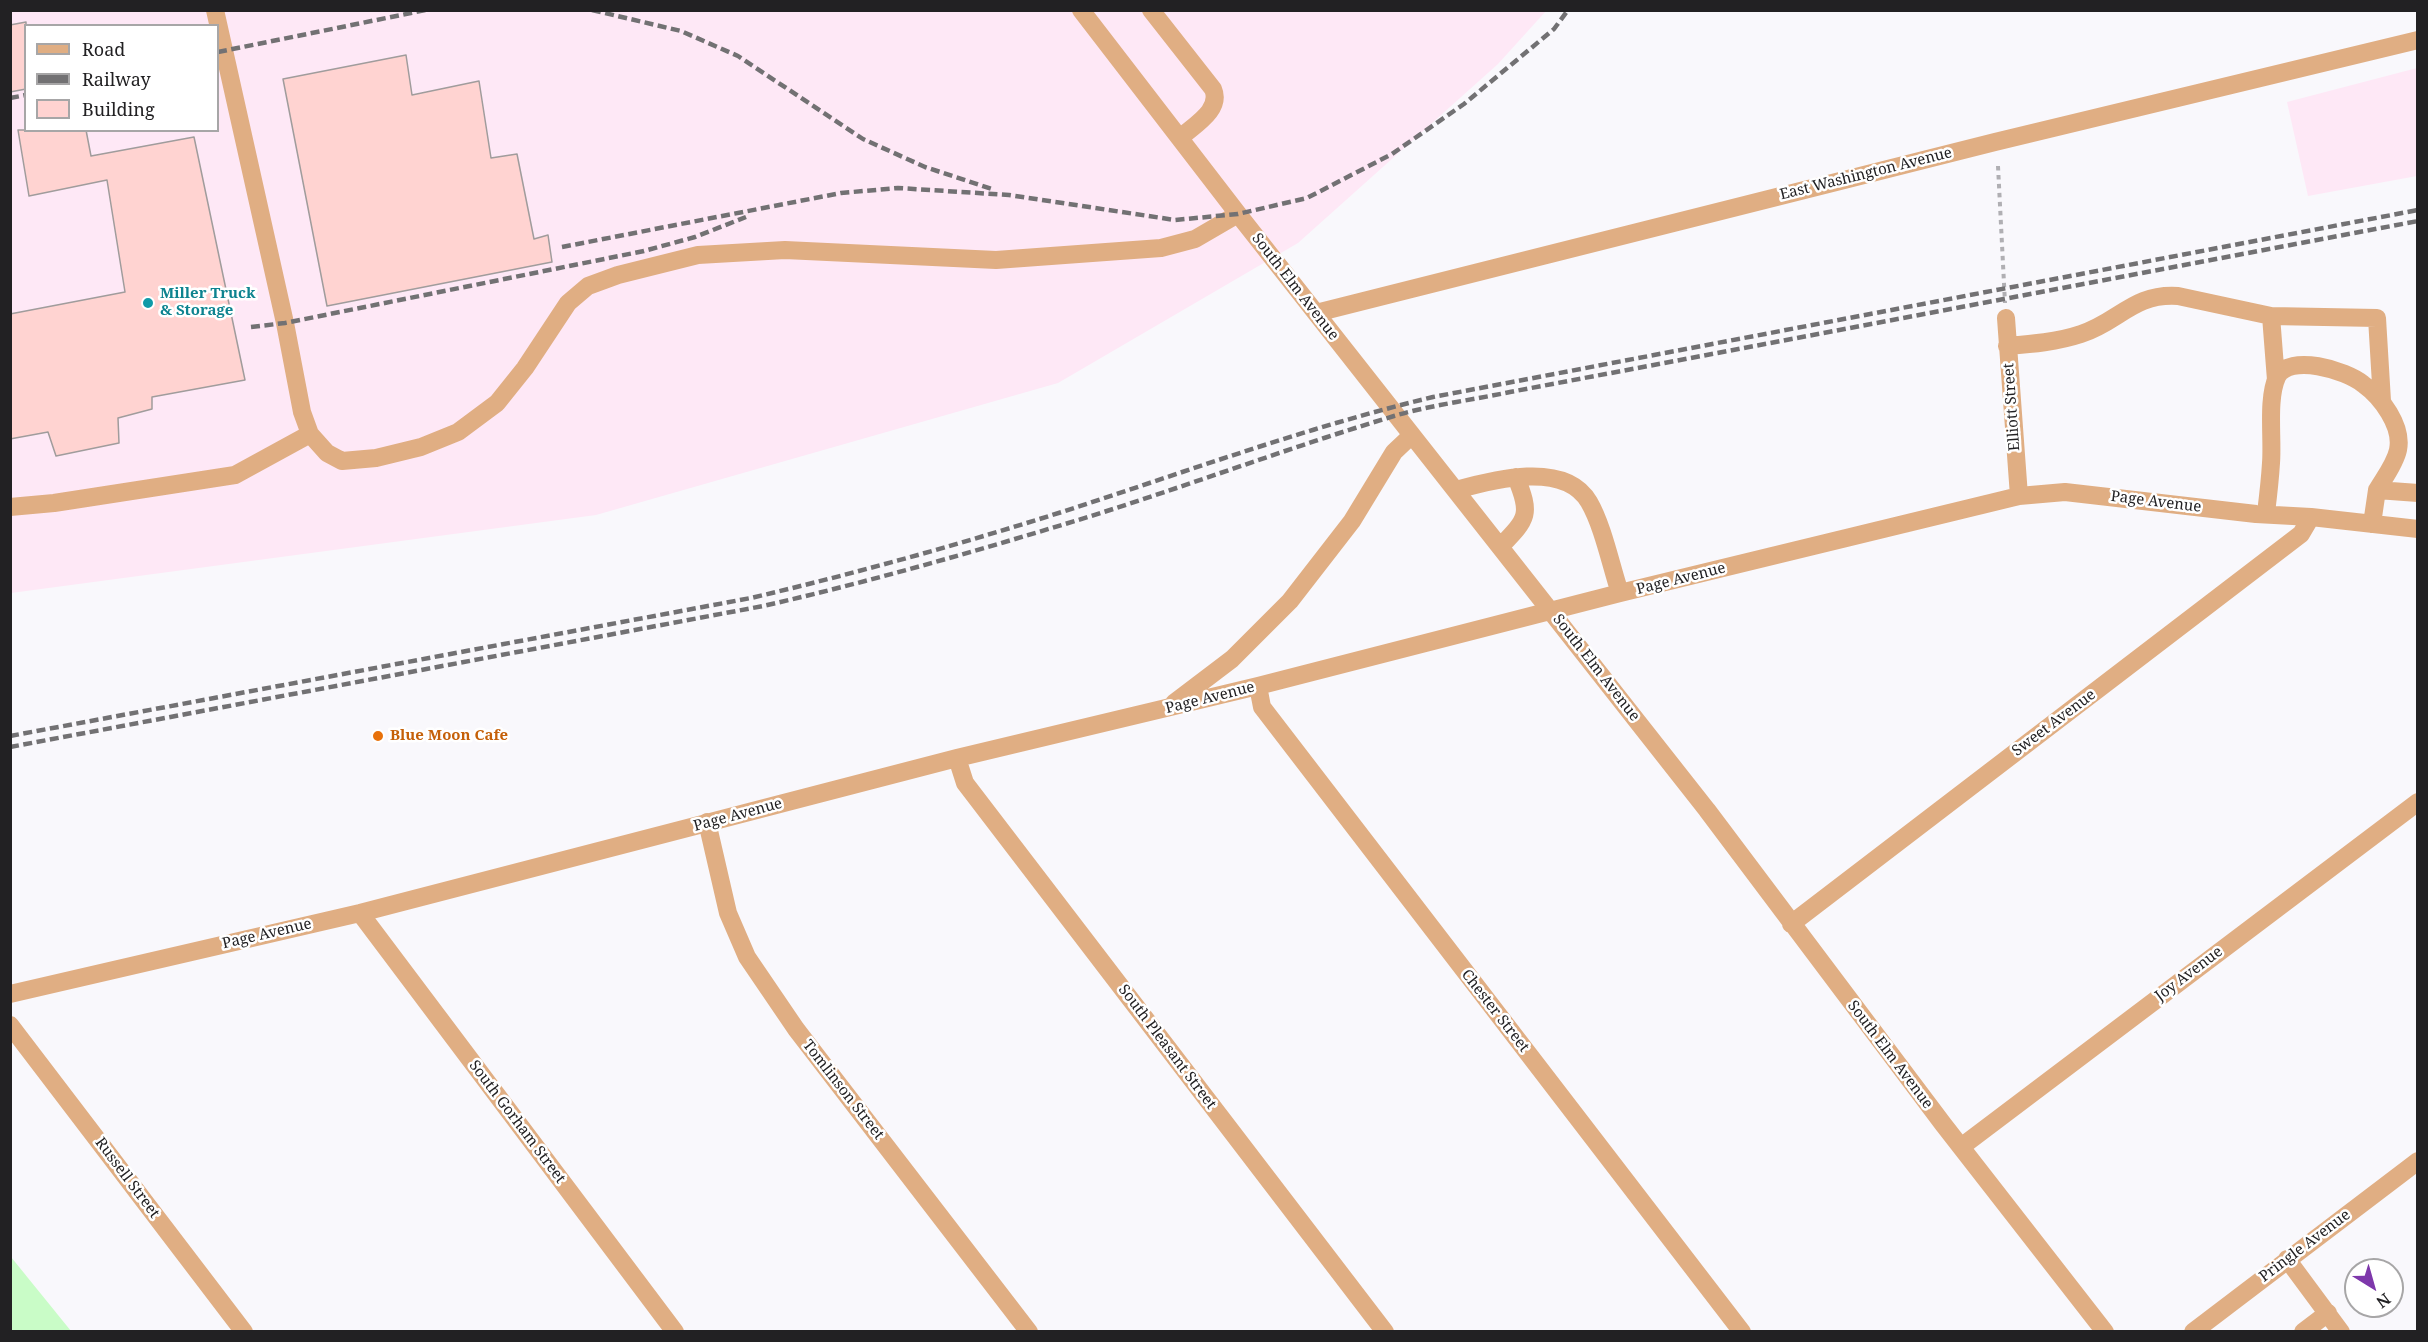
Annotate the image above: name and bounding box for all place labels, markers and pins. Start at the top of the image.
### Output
place label: Miller Truck & Storage [160,285,256,320]
marker: Miller Truck & Storage [141,296,155,310]
place label: Blue Moon Cafe [390,727,508,745]
marker: Blue Moon Cafe [371,729,385,743]

